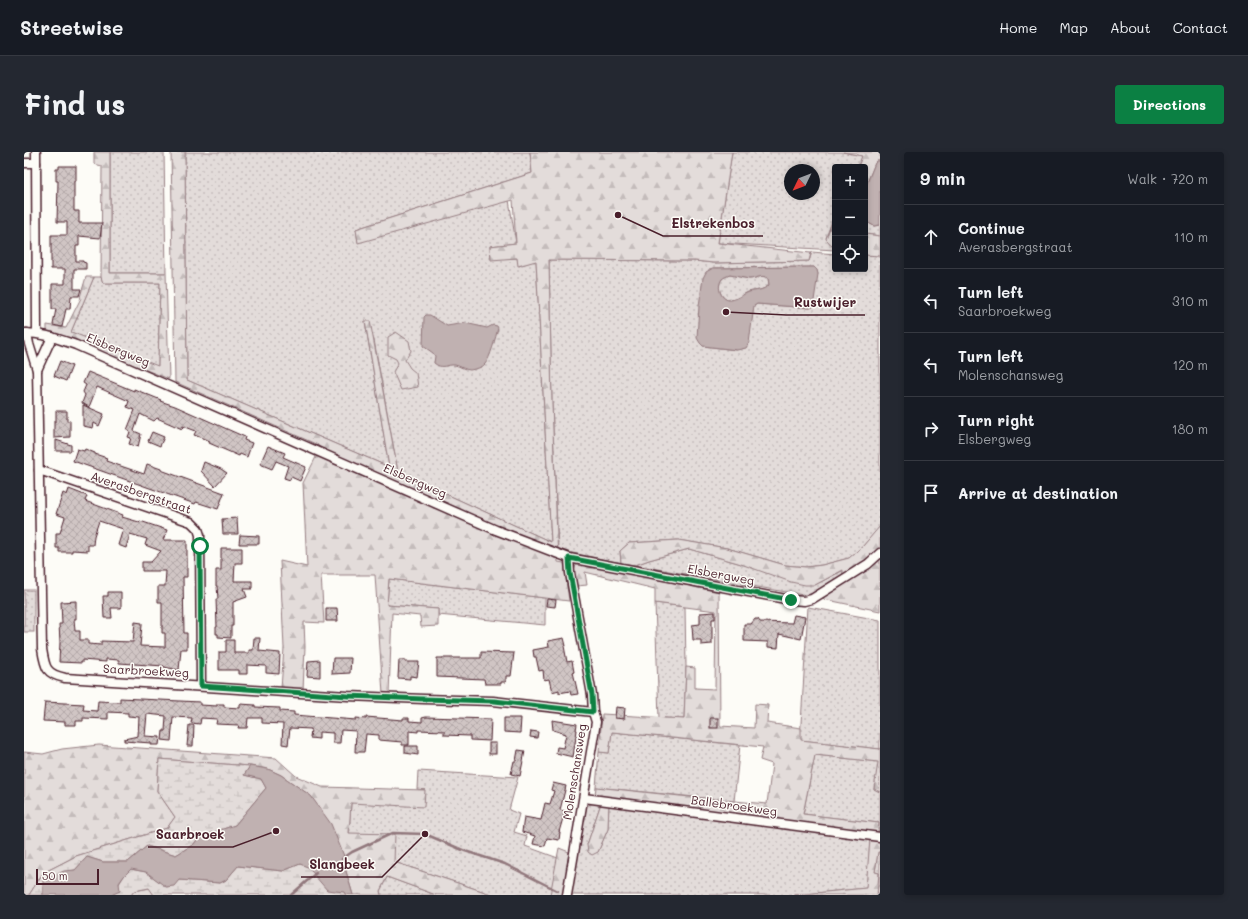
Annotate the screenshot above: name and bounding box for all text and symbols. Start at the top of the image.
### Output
text: Streetwise [20,15,123,40]
text: Home [999,18,1037,37]
text: Map [1059,18,1088,37]
text: About [1110,18,1151,37]
text: Contact [1173,18,1228,37]
button: Directions [1115,85,1224,124]
text: Find us [24,86,125,122]
north arrow [784,164,820,200]
map controls [832,164,868,272]
button: + [832,164,868,200]
text: 9 min [920,167,965,189]
text: Walk · 720 m [1127,170,1208,187]
button: − [832,200,868,236]
callout: Elstrekenbos [663,211,763,236]
text: Elstrekenbos [671,214,755,231]
text: Continue [958,218,1025,238]
icon: ahead [920,226,942,248]
text: 110 m [1174,228,1208,245]
button: locate [832,236,868,272]
text: Averasbergstraat [958,238,1072,255]
text: Turn left [958,282,1023,302]
callout: Rustwijer [786,290,865,315]
icon: left [920,290,942,312]
text: 310 m [1172,292,1208,309]
text: Rustwijer [794,293,857,310]
text: Saarbroekweg [958,302,1051,319]
street label: Elsbergweg [84,329,153,370]
text: Turn left [958,346,1023,366]
icon: left [920,354,942,376]
text: 120 m [1172,356,1208,373]
text: Molenschansweg [958,366,1063,383]
text: Turn right [958,410,1035,430]
icon: right [920,418,942,440]
text: 180 m [1172,420,1208,437]
text: Elsbergweg [958,430,1031,447]
street label: Elsbergweg [381,459,450,501]
street label: Averasbergstraat [89,467,194,517]
icon: arrive [920,482,942,504]
text: Arrive at destination [958,483,1118,503]
route start [191,537,209,555]
street label: Elsbergweg [687,560,756,588]
route end [782,591,800,609]
street label: Saarbroekweg [103,660,189,680]
street label: Molenschansweg [559,723,590,821]
street label: Ballebroekweg [690,791,778,819]
callout: Saarbroek [148,822,233,847]
text: Saarbroek [156,825,224,842]
callout: Slangbeek [301,852,382,877]
text: Slangbeek [309,855,375,872]
scale bar [36,867,99,886]
text: 50 m [42,868,68,883]

